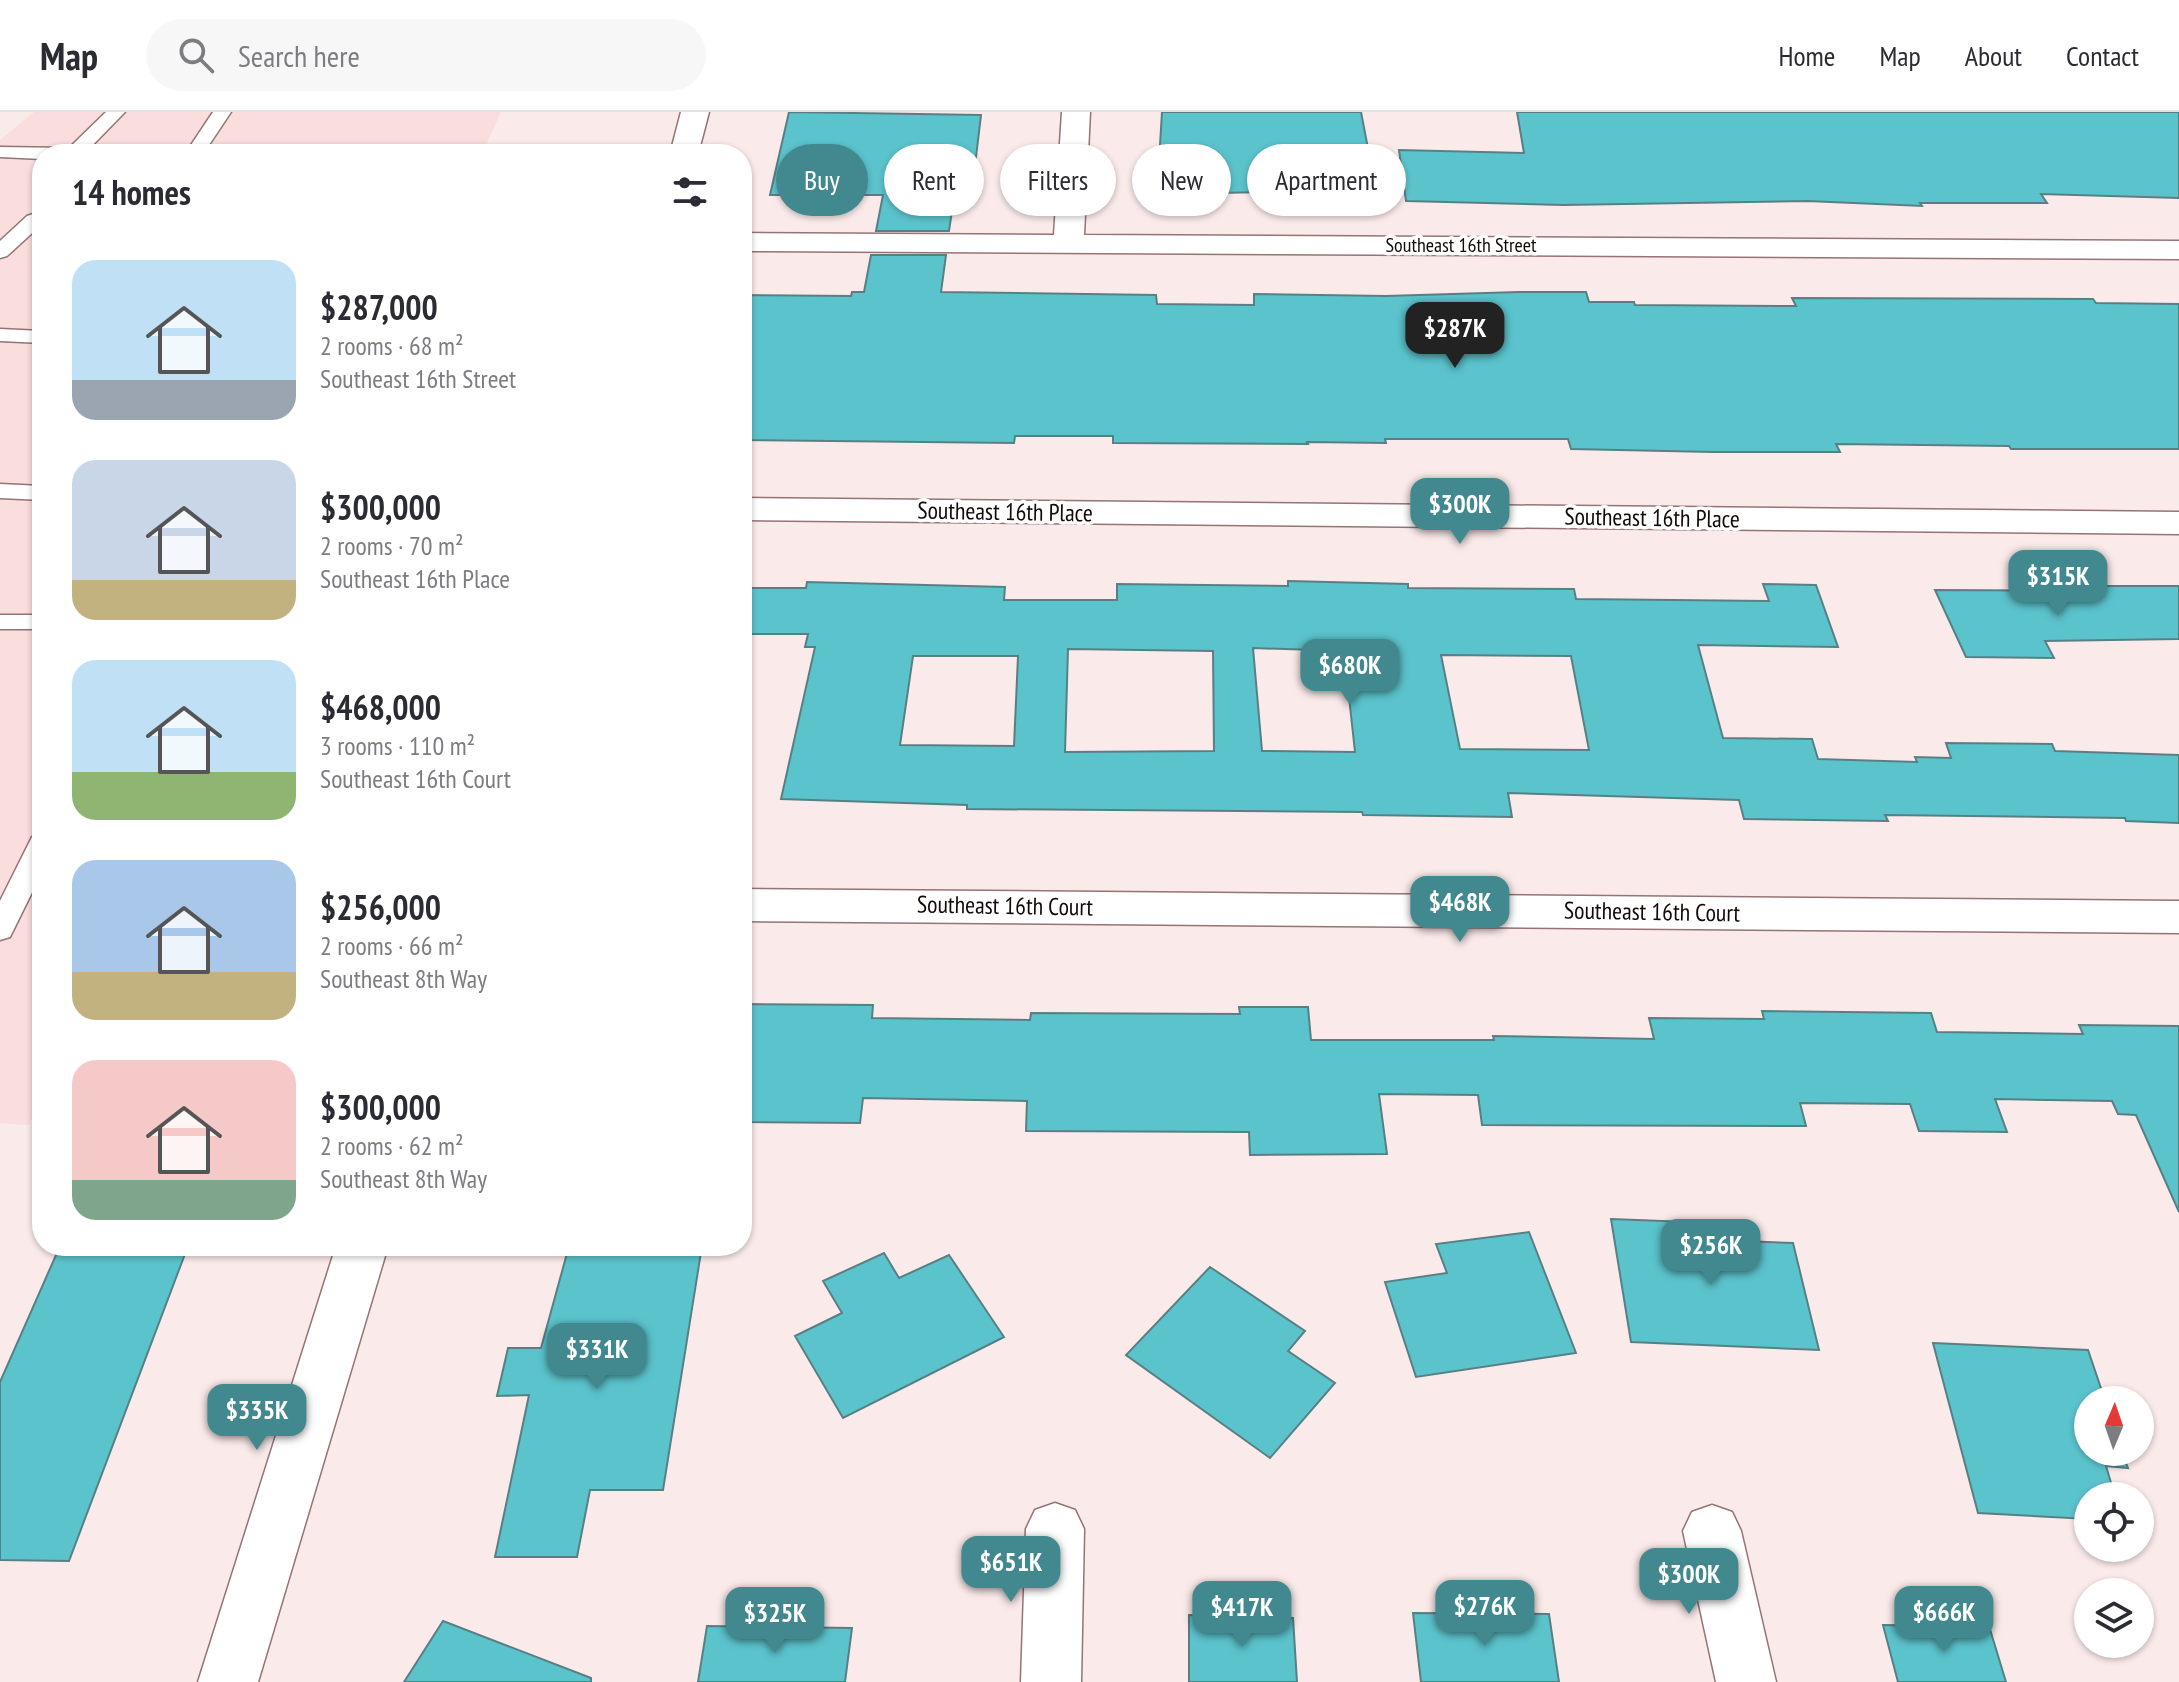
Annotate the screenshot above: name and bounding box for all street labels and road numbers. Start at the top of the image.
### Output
street label: Southeast 16th Street [1386,232,1537,258]
street label: Southeast 16th Place [917,494,1093,529]
street label: Southeast 16th Place [1564,500,1740,535]
street label: Southeast 16th Court [917,888,1094,923]
street label: Southeast 16th Court [1564,894,1741,929]

